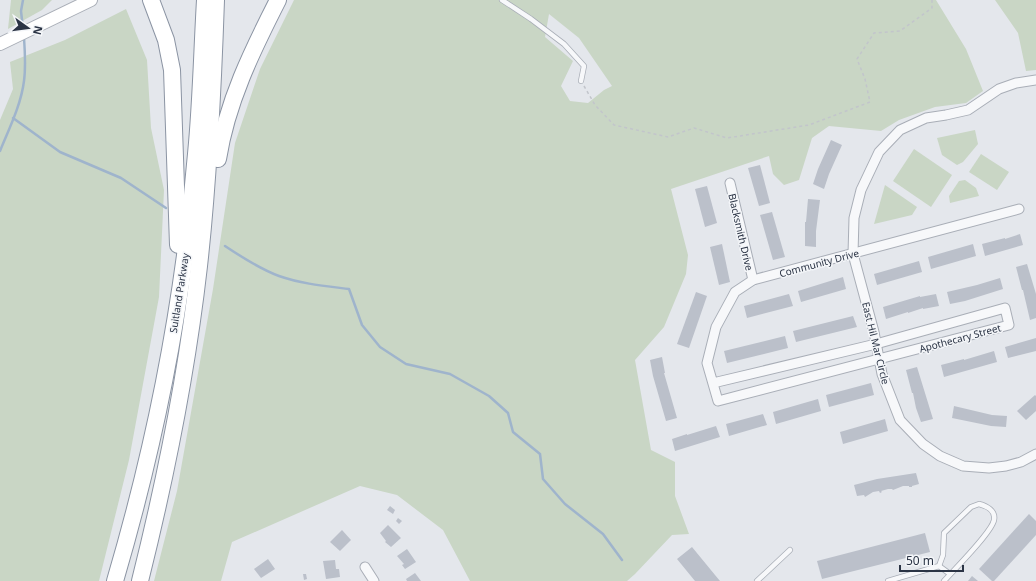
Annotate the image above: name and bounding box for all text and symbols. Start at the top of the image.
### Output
north arrow [8,8,48,48]
text: N [30,24,47,37]
street label: Blacksmith Drive [725,192,757,272]
street label: Community Drive [778,246,861,280]
street label: Suitland Parkway [166,251,192,334]
street label: East Hil Mar Circle [859,300,893,386]
street label: Apothecary Street [918,320,1003,356]
scale bar [900,547,963,573]
text: 50 m [906,552,934,569]

